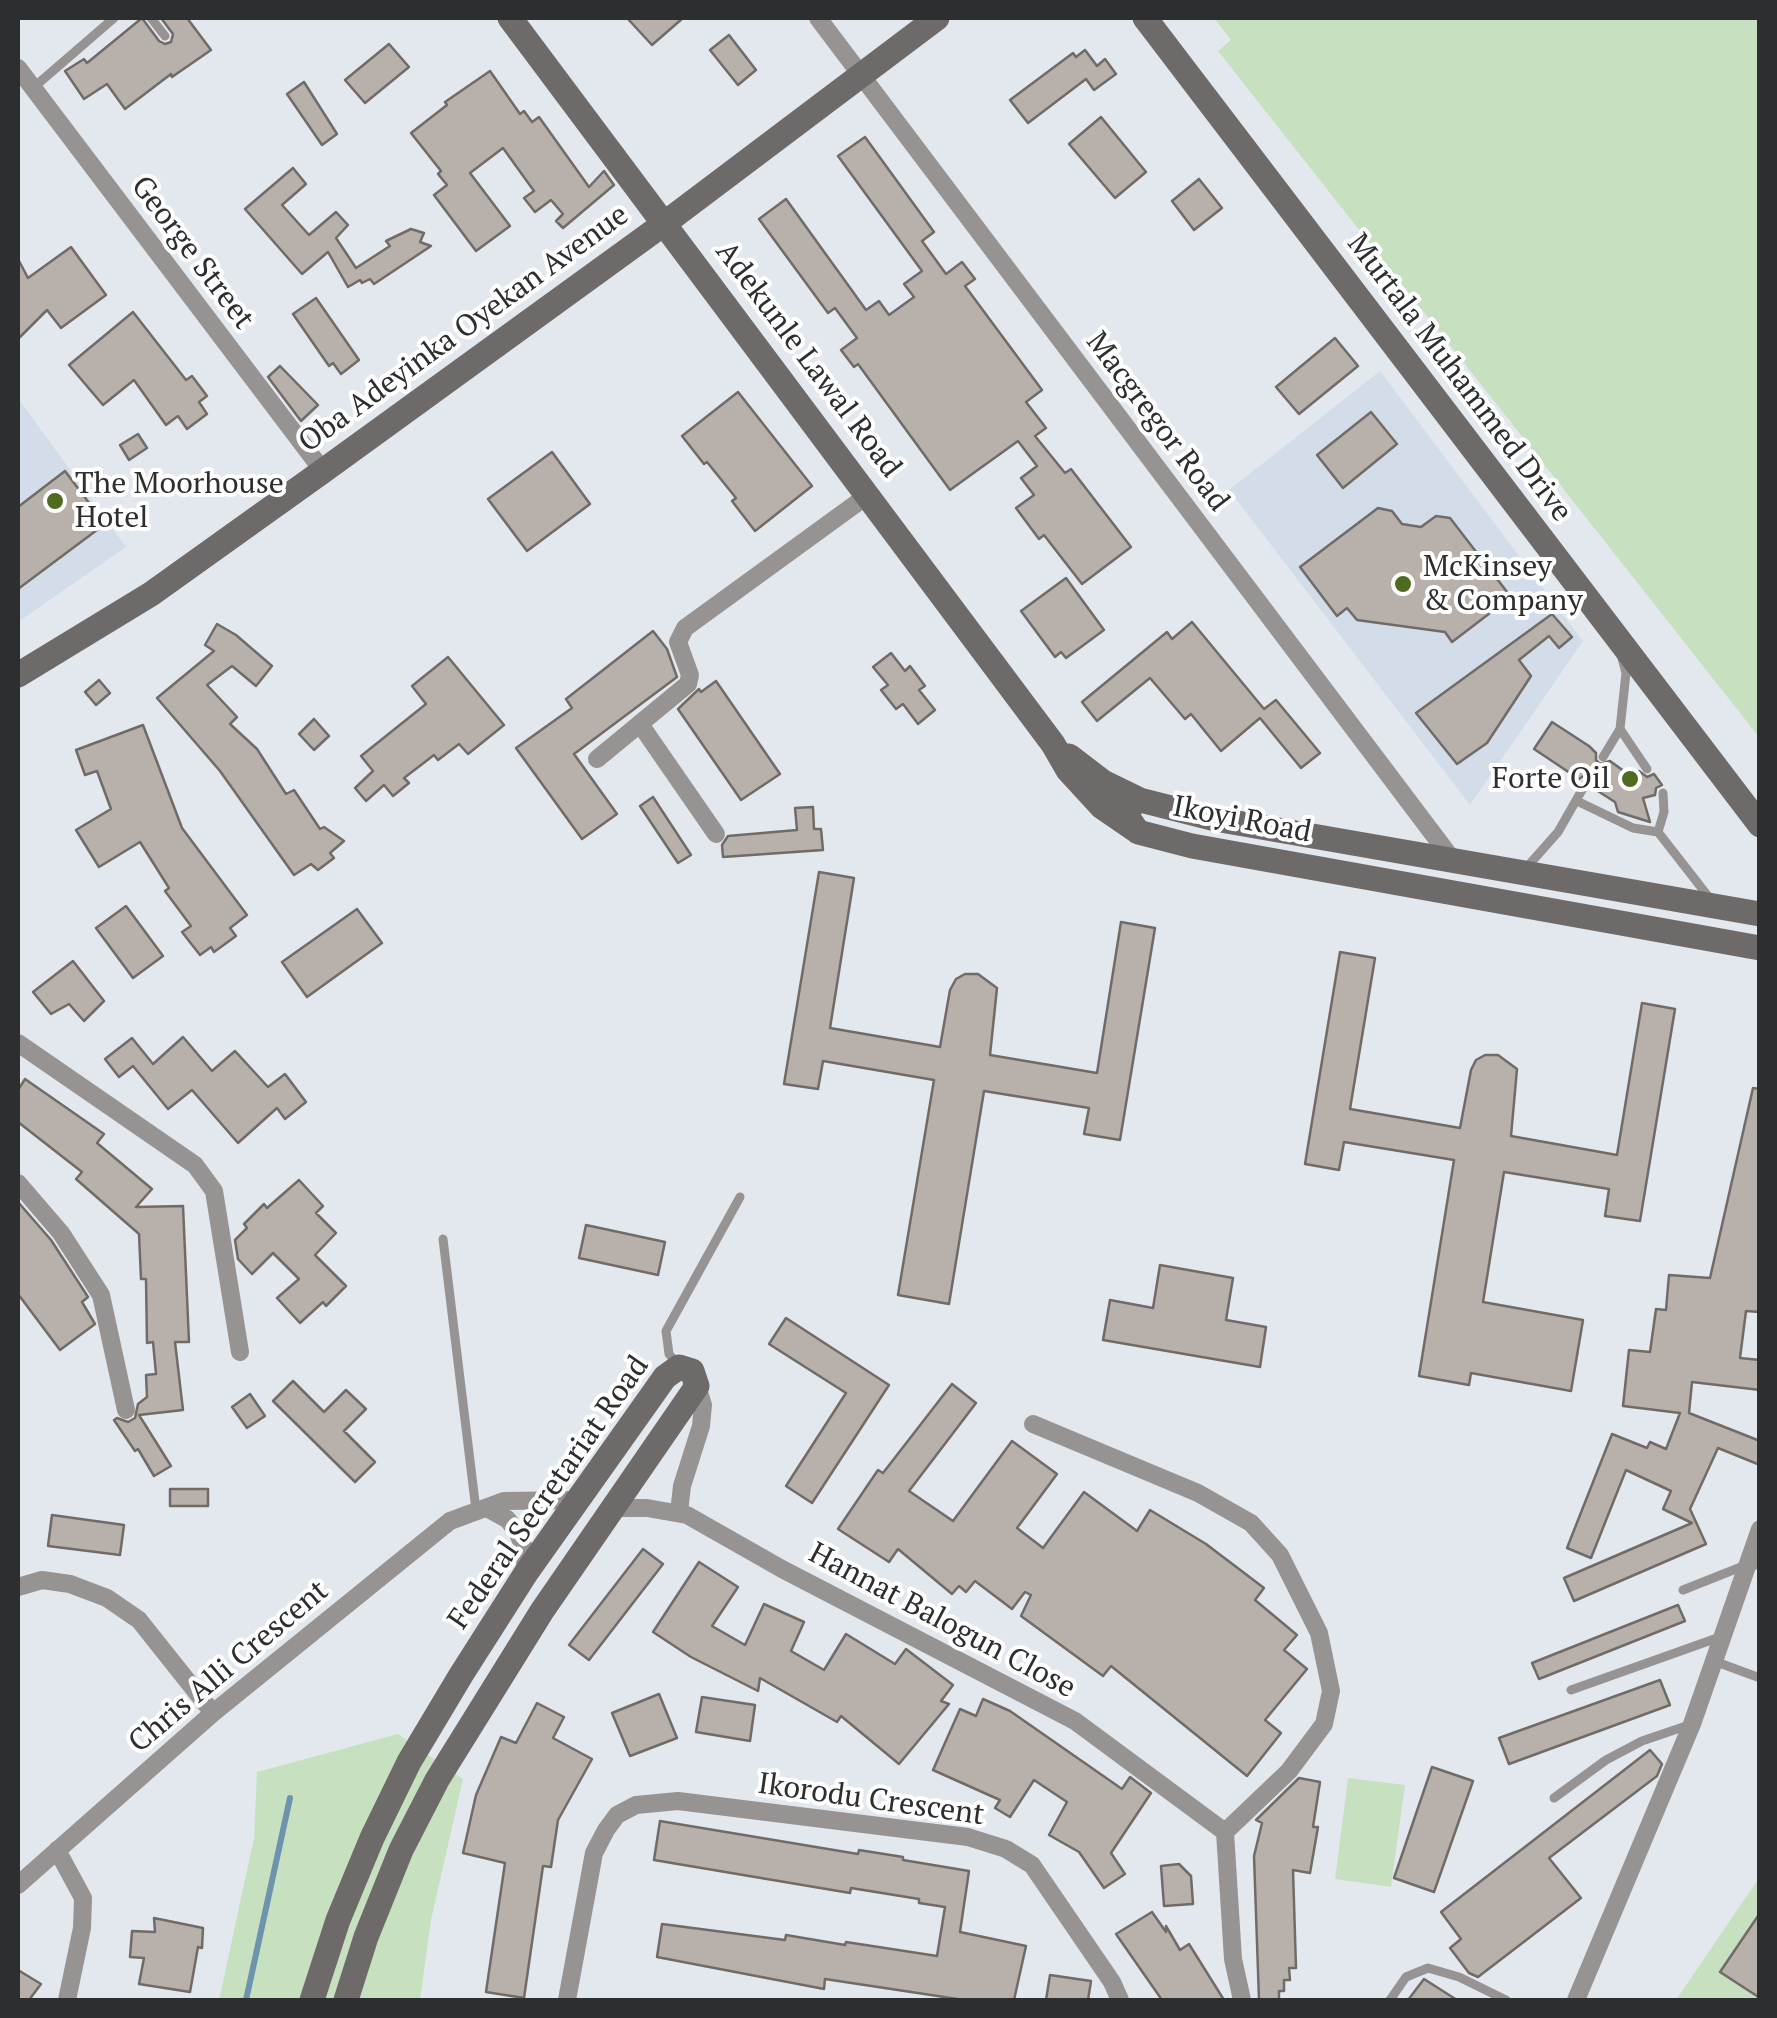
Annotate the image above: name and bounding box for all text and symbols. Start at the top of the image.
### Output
street label: George Street [123,169,261,337]
street label: Oba Adeyinka Oyekan Avenue [292,197,636,461]
street label: Murtala Muhammed Drive [1339,227,1579,529]
street label: Adekunle Lawal Road [708,235,908,485]
street label: Macgregor Road [1078,325,1236,519]
place label: The Moorhouse Hotel [75,466,284,536]
marker: The Moorhouse Hotel [44,490,66,512]
place label: McKinsey & Company [1423,549,1583,620]
marker: McKinsey & Company [1392,573,1414,595]
place label: Forte Oil [1492,761,1610,797]
marker: Forte Oil [1619,768,1641,790]
street label: Ikoyi Road [1170,789,1314,851]
street label: Federal Secretariat Road [441,1349,657,1637]
street label: Hannat Balogun Close [803,1535,1081,1707]
street label: Chris Alli Crescent [122,1573,336,1761]
street label: Ikorodu Crescent [756,1766,986,1834]

